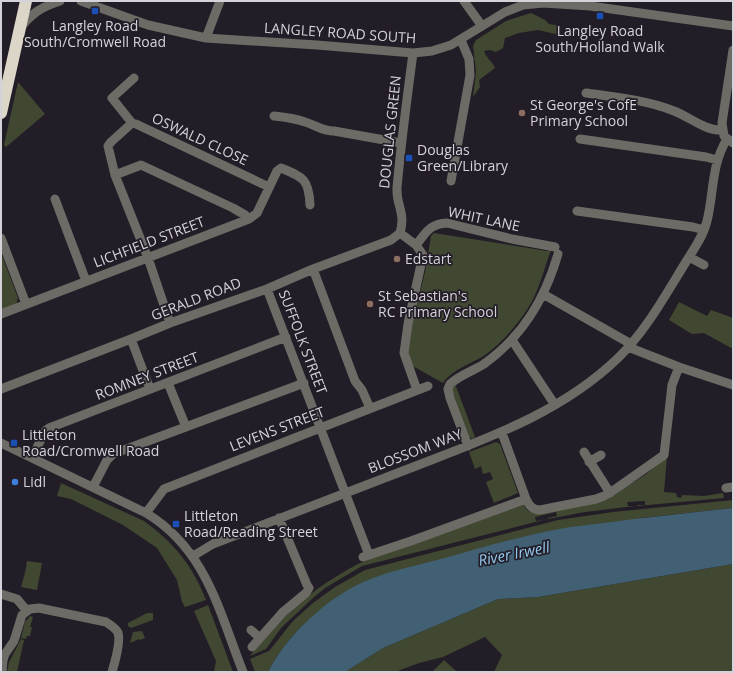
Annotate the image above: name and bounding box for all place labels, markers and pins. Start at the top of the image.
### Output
marker: Langley Road South/Cromwell Road [90,6,100,16]
marker: Langley Road South/Holland Walk [595,11,605,21]
place label: Langley Road South/Cromwell Road [24,16,166,51]
place label: Langley Road South/Holland Walk [535,21,665,56]
place label: St George's CofE Primary School [530,95,637,130]
marker: St George's CofE Primary School [517,108,527,118]
place label: Douglas Green/Library [417,140,509,175]
marker: Douglas Green/Library [404,153,414,163]
place label: Edstart [405,249,452,268]
marker: Edstart [392,254,402,264]
place label: St Sebastian's RC Primary School [378,286,497,321]
marker: St Sebastian's RC Primary School [365,299,375,309]
place label: Littleton Road/Cromwell Road [22,425,159,460]
marker: Littleton Road/Cromwell Road [9,438,19,448]
place label: Lidl [23,472,46,491]
marker: Lidl [10,477,20,487]
place label: Littleton Road/Reading Street [184,506,318,541]
marker: Littleton Road/Reading Street [171,519,181,529]

